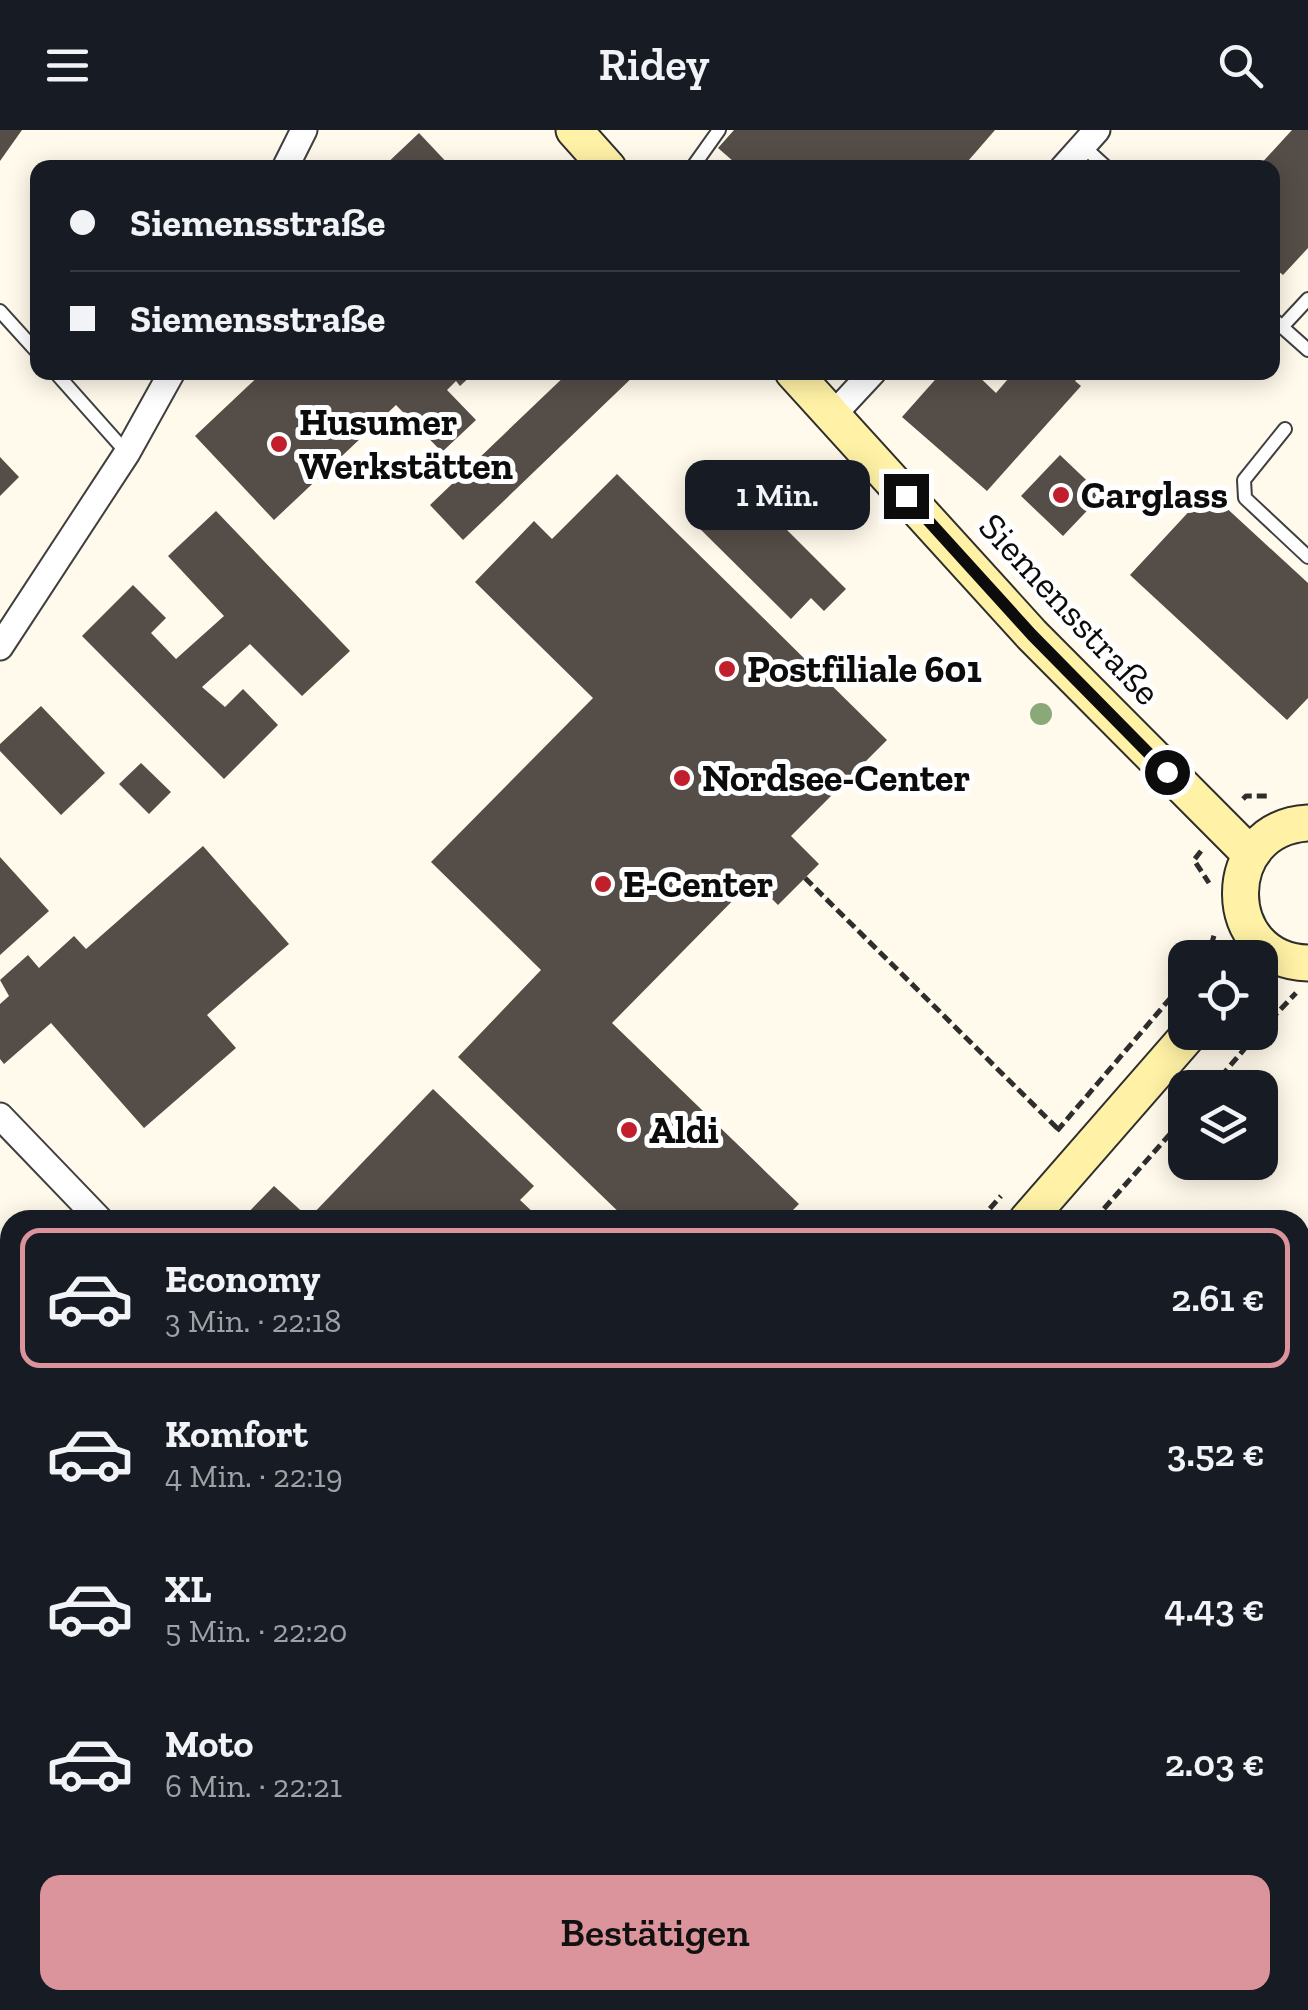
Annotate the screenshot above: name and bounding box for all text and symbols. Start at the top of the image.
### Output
icon: menu [40,38,95,93]
text: Ridey [598,38,710,92]
icon: search [1213,38,1268,93]
text: Siemensstraße [130,200,385,246]
text: Siemensstraße [130,296,385,342]
place label: Husumer Werkstätten [299,399,514,489]
marker: Husumer Werkstätten [268,433,290,455]
callout: 1 Min. [686,461,871,531]
place label: Carglass [1081,472,1228,518]
route end [884,474,929,519]
text: 1 Min. [736,476,819,514]
marker: Carglass [1050,484,1072,506]
street label: Siemensstraße [969,504,1171,714]
place label: Postfiliale 601 [747,646,982,692]
marker: Postfiliale 601 [716,658,738,680]
route start [1145,750,1190,795]
place label: Nordsee-Center [702,755,970,801]
marker: Nordsee-Center [671,767,693,789]
place label: E-Center [623,861,774,907]
marker: E-Center [592,873,614,895]
map controls [1168,940,1278,1180]
button: locate [1168,940,1278,1050]
button: layers [1168,1070,1278,1180]
place label: Aldi [649,1107,719,1153]
marker: Aldi [618,1119,640,1141]
icon: car [45,1253,135,1343]
text: Economy [165,1256,320,1302]
text: 2.61 € [1171,1275,1265,1321]
text: 3 Min. · 22:18 [165,1302,341,1340]
icon: car [45,1408,135,1498]
text: Komfort [165,1411,308,1457]
text: 3.52 € [1167,1430,1265,1476]
text: 4 Min. · 22:19 [165,1457,343,1495]
icon: car [45,1563,135,1653]
text: XL [165,1566,212,1612]
text: 4.43 € [1164,1585,1265,1631]
text: 5 Min. · 22:20 [165,1612,348,1650]
icon: car [45,1718,135,1808]
text: Moto [165,1721,253,1767]
text: 2.03 € [1165,1740,1265,1786]
text: 6 Min. · 22:21 [165,1767,342,1805]
button: Bestätigen [40,1875,1270,1990]

